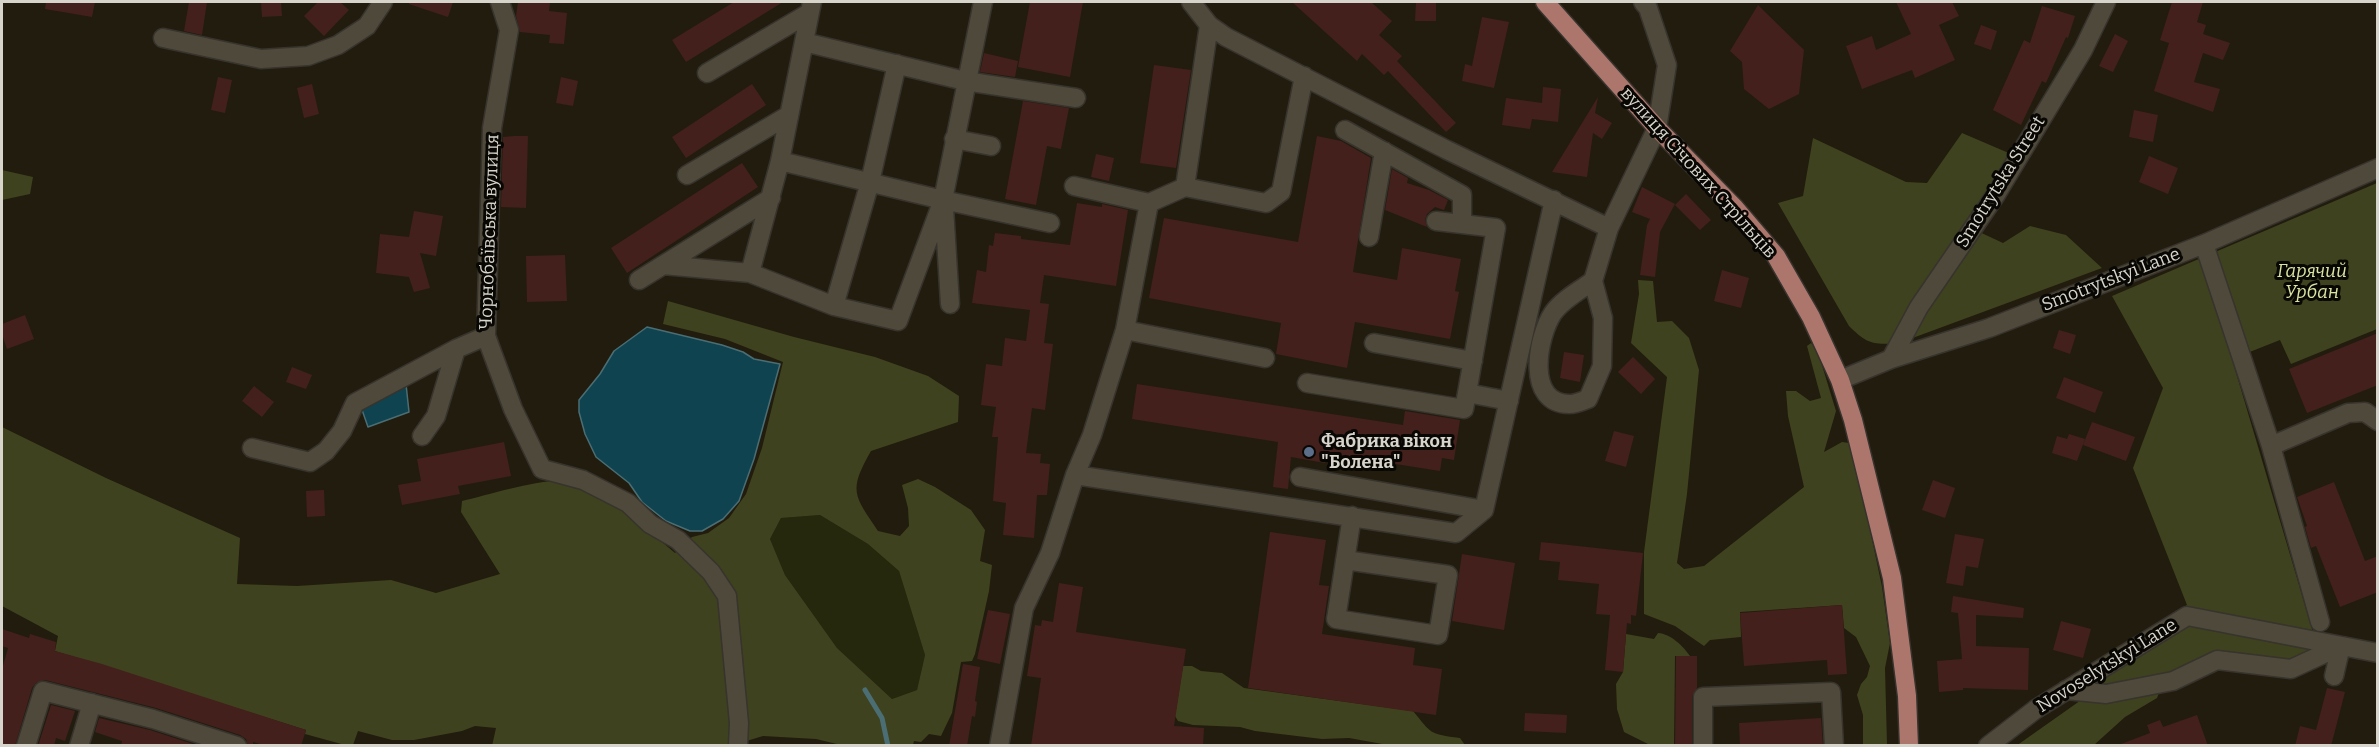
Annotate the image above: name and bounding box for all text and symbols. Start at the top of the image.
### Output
street label: вулиця Січових Стрільців [1616,83,1780,263]
street label: Smotrytska Street [1952,112,2050,252]
street label: Чорнобаївська вулиця [476,134,504,330]
street label: Smotrytskyi Lane [2039,244,2183,316]
park label: Гарячий Урбан [2277,261,2347,304]
place label: Фабрика вікон "Болена" [1321,431,1452,474]
marker: Фабрика вікон "Болена" [1302,445,1316,459]
street label: Novoselytskyi Lane [2033,614,2181,718]

